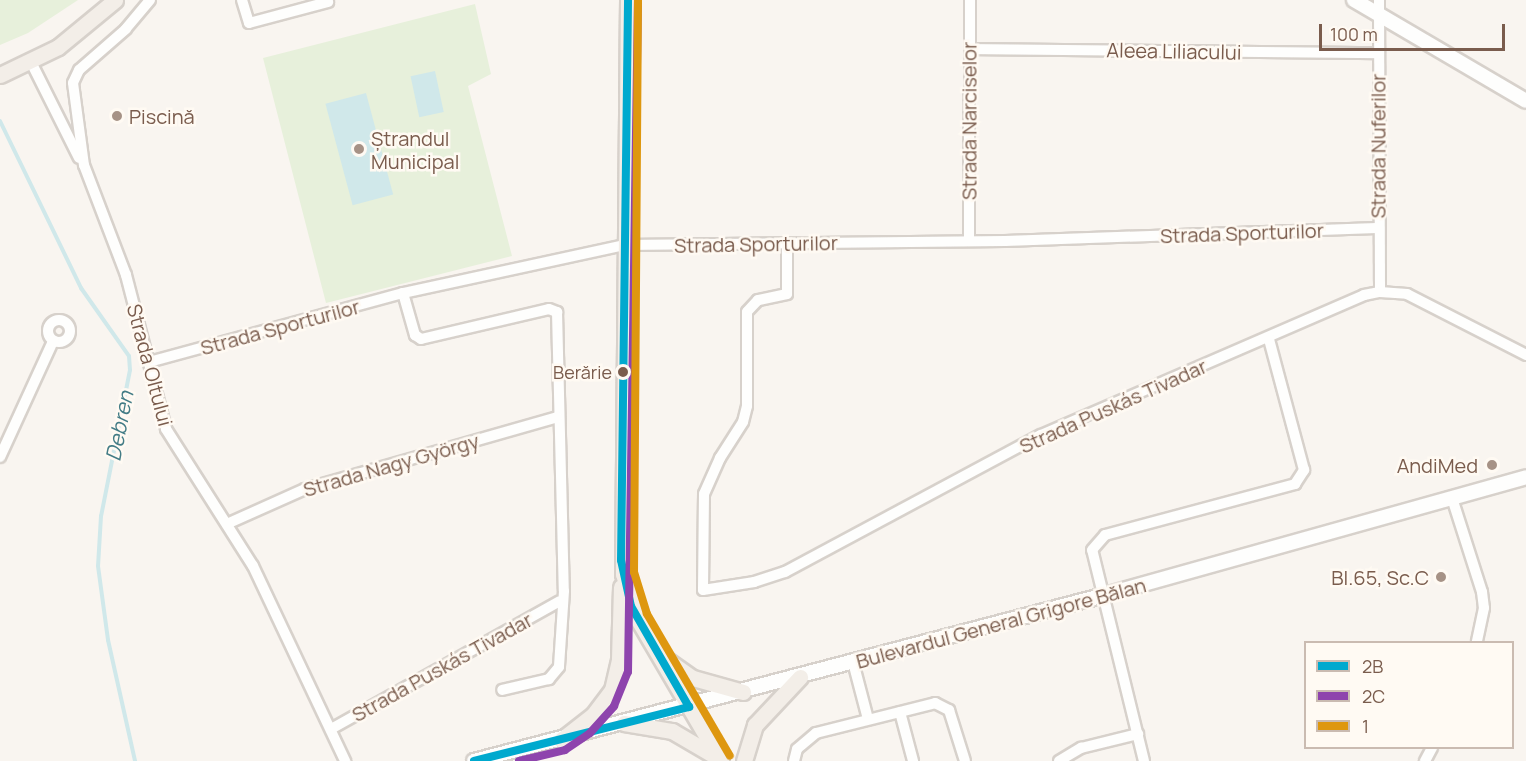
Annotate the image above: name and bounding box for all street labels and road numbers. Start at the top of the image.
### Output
street label: Aleea Liliacului [1106,38,1242,64]
street label: Strada Narciselor [957,42,981,200]
street label: Strada Nuferilor [1366,74,1390,218]
street label: Strada Sporturilor [1160,218,1324,248]
street label: Strada Sporturilor [674,231,838,257]
street label: Strada Sporturilor [198,294,362,360]
street label: Strada Oltului [122,301,178,429]
street label: Strada Puskás Tivadar [1016,354,1210,458]
street label: Strada Nagy György [300,428,482,502]
street label: Bulevardul General Grigore Bălan [853,573,1149,673]
street label: Strada Puskás Tivadar [348,607,536,727]

